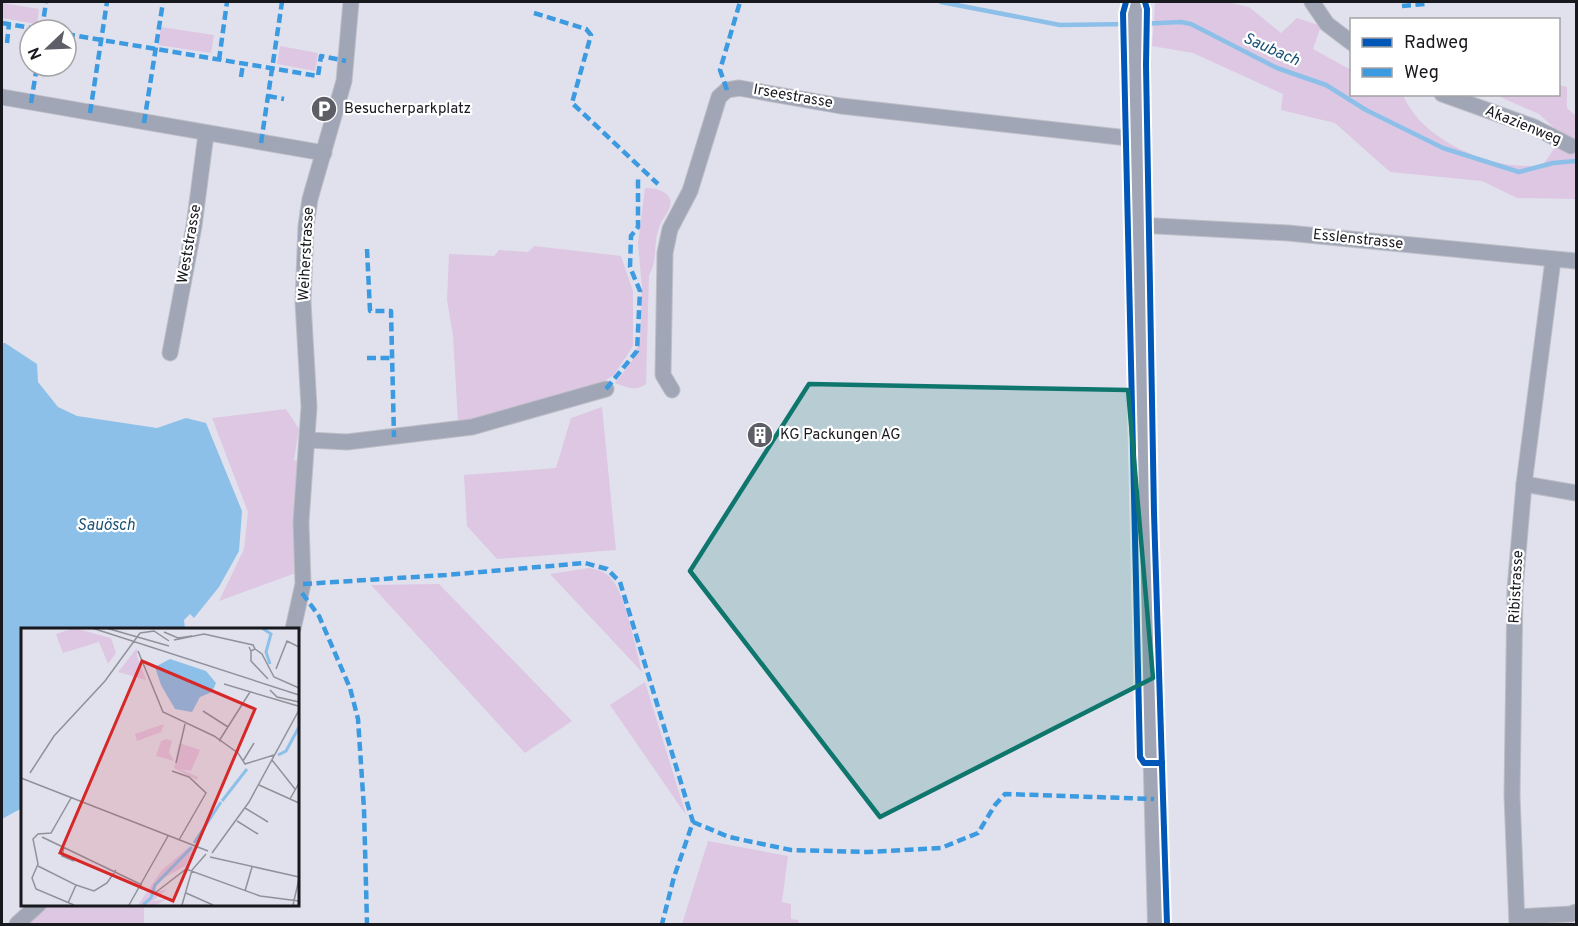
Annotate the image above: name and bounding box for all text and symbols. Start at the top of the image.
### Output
north arrow [18,18,78,78]
legend [1350,18,1560,96]
water label: Saubach [1240,29,1303,71]
text: Radweg [1404,32,1468,55]
text: N [25,44,47,62]
text: Weg [1404,62,1439,85]
street label: Irseestrasse [752,81,834,113]
parking icon: Besucherparkplatz [309,94,339,124]
place label: Besucherparkplatz [344,100,471,119]
street label: Akazienweg [1482,102,1564,150]
street label: Weststrasse [174,203,206,285]
street label: Weiherstrasse [295,207,319,301]
street label: Esslenstrasse [1312,226,1404,254]
building icon: KG Packungen AG [745,420,775,450]
place label: KG Packungen AG [780,426,901,445]
water label: Sauösch [77,516,135,536]
street label: Ribistrasse [1506,550,1528,624]
inset map [21,628,298,905]

